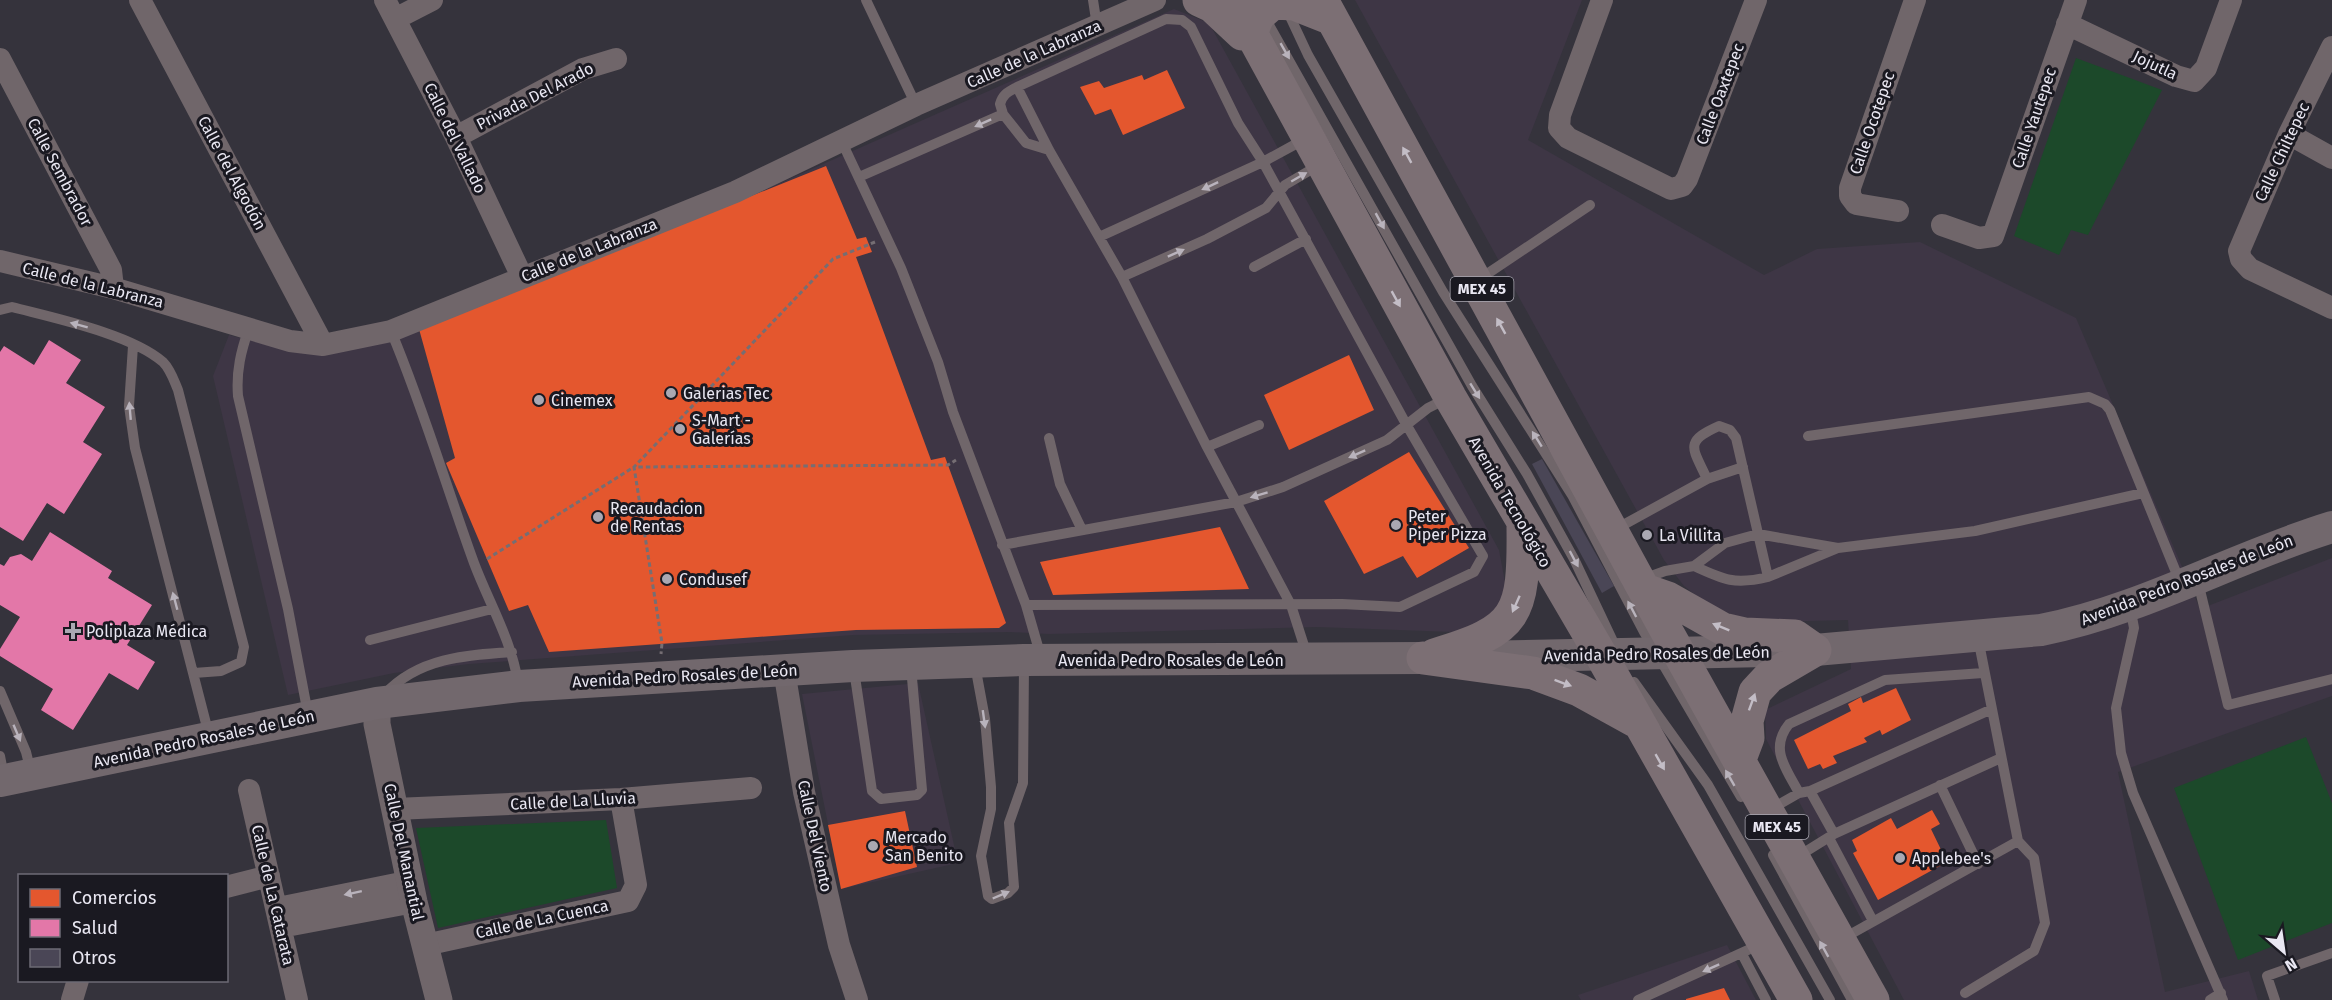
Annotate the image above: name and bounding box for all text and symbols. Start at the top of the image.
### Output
street label: Calle de la Labranza [964,16,1104,92]
street label: Calle Oaxtepec [1692,40,1748,147]
one-way arrow [1279,43,1290,59]
street label: Jojutla [2130,46,2180,84]
street label: Privada Del Arado [473,58,597,134]
street label: Calle Yautepec [2008,65,2060,171]
street label: Calle Ocotepec [1846,69,1899,177]
street label: Calle del Vallado [420,80,490,196]
street label: Calle Chiltepec [2251,99,2313,205]
street label: Calle del Algodón [194,113,270,233]
street label: Calle Sembrador [24,115,97,230]
one-way arrow [974,118,991,127]
one-way arrow [1402,146,1412,163]
one-way arrow [1291,172,1308,182]
one-way arrow [1200,181,1218,191]
one-way arrow [1375,213,1385,230]
street label: Calle de la Labranza [518,214,660,286]
one-way arrow [1167,249,1184,258]
street label: Calle de la Labranza [20,258,166,312]
road number: MEX 45 [1450,277,1514,301]
one-way arrow [1391,291,1401,308]
one-way arrow [1496,317,1506,334]
one-way arrow [70,320,88,329]
one-way arrow [1470,383,1481,399]
place label: Galerias Tec [683,384,770,403]
marker: Galerias Tec [664,386,678,400]
place label: Cinemex [551,391,613,410]
marker: Cinemex [532,393,546,407]
one-way arrow [125,402,135,421]
place label: S-Mart - Galerías [692,411,751,448]
marker: S-Mart - Galerías [673,422,687,436]
one-way arrow [1532,431,1543,447]
street label: Avenida Tecnológico [1465,433,1555,571]
one-way arrow [1347,449,1365,459]
one-way arrow [1250,490,1268,500]
place label: Recaudacion de Rentas [610,499,703,536]
place label: Peter Piper Pizza [1408,507,1487,544]
marker: Recaudacion de Rentas [591,510,605,524]
marker: Peter Piper Pizza [1389,518,1403,532]
place label: La Villita [1659,526,1721,545]
marker: La Villita [1640,528,1654,542]
street label: Avenida Pedro Rosales de León [2078,531,2296,629]
one-way arrow [1569,551,1579,568]
place label: Condusef [679,570,748,589]
marker: Condusef [660,572,674,586]
one-way arrow [170,592,179,610]
one-way arrow [1511,595,1520,613]
one-way arrow [1627,600,1637,617]
marker: Poliplaza Médica [64,622,82,640]
place label: Poliplaza Médica [86,622,207,641]
one-way arrow [1711,622,1729,632]
street label: Avenida Pedro Rosales de León [1544,643,1770,665]
street label: Avenida Pedro Rosales de León [1058,651,1284,670]
street label: Avenida Pedro Rosales de León [572,661,798,691]
one-way arrow [1554,679,1572,689]
one-way arrow [1747,693,1757,711]
street label: Avenida Pedro Rosales de León [92,706,316,772]
one-way arrow [979,710,989,729]
one-way arrow [13,725,22,742]
one-way arrow [1655,753,1665,770]
one-way arrow [1724,770,1735,786]
street label: Calle Del Viento [794,778,836,894]
street label: Calle Del Manantial [380,782,428,923]
street label: Calle de La Lluvia [510,788,636,814]
road number: MEX 45 [1746,815,1808,839]
street label: Calle de La Catarata [248,823,298,967]
place label: Mercado San Benito [885,828,963,865]
marker: Mercado San Benito [866,839,880,853]
place label: Applebee's [1912,849,1991,868]
marker: Applebee's [1893,851,1907,865]
legend [18,874,228,982]
text: Comercios [72,887,156,909]
one-way arrow [344,889,363,898]
one-way arrow [993,890,1011,900]
street label: Calle de La Cuenca [474,896,610,942]
text: Salud [72,917,118,939]
north arrow [2254,922,2314,982]
one-way arrow [1819,940,1829,957]
text: Otros [72,947,116,969]
text: N [2282,954,2300,976]
one-way arrow [1703,963,1720,972]

